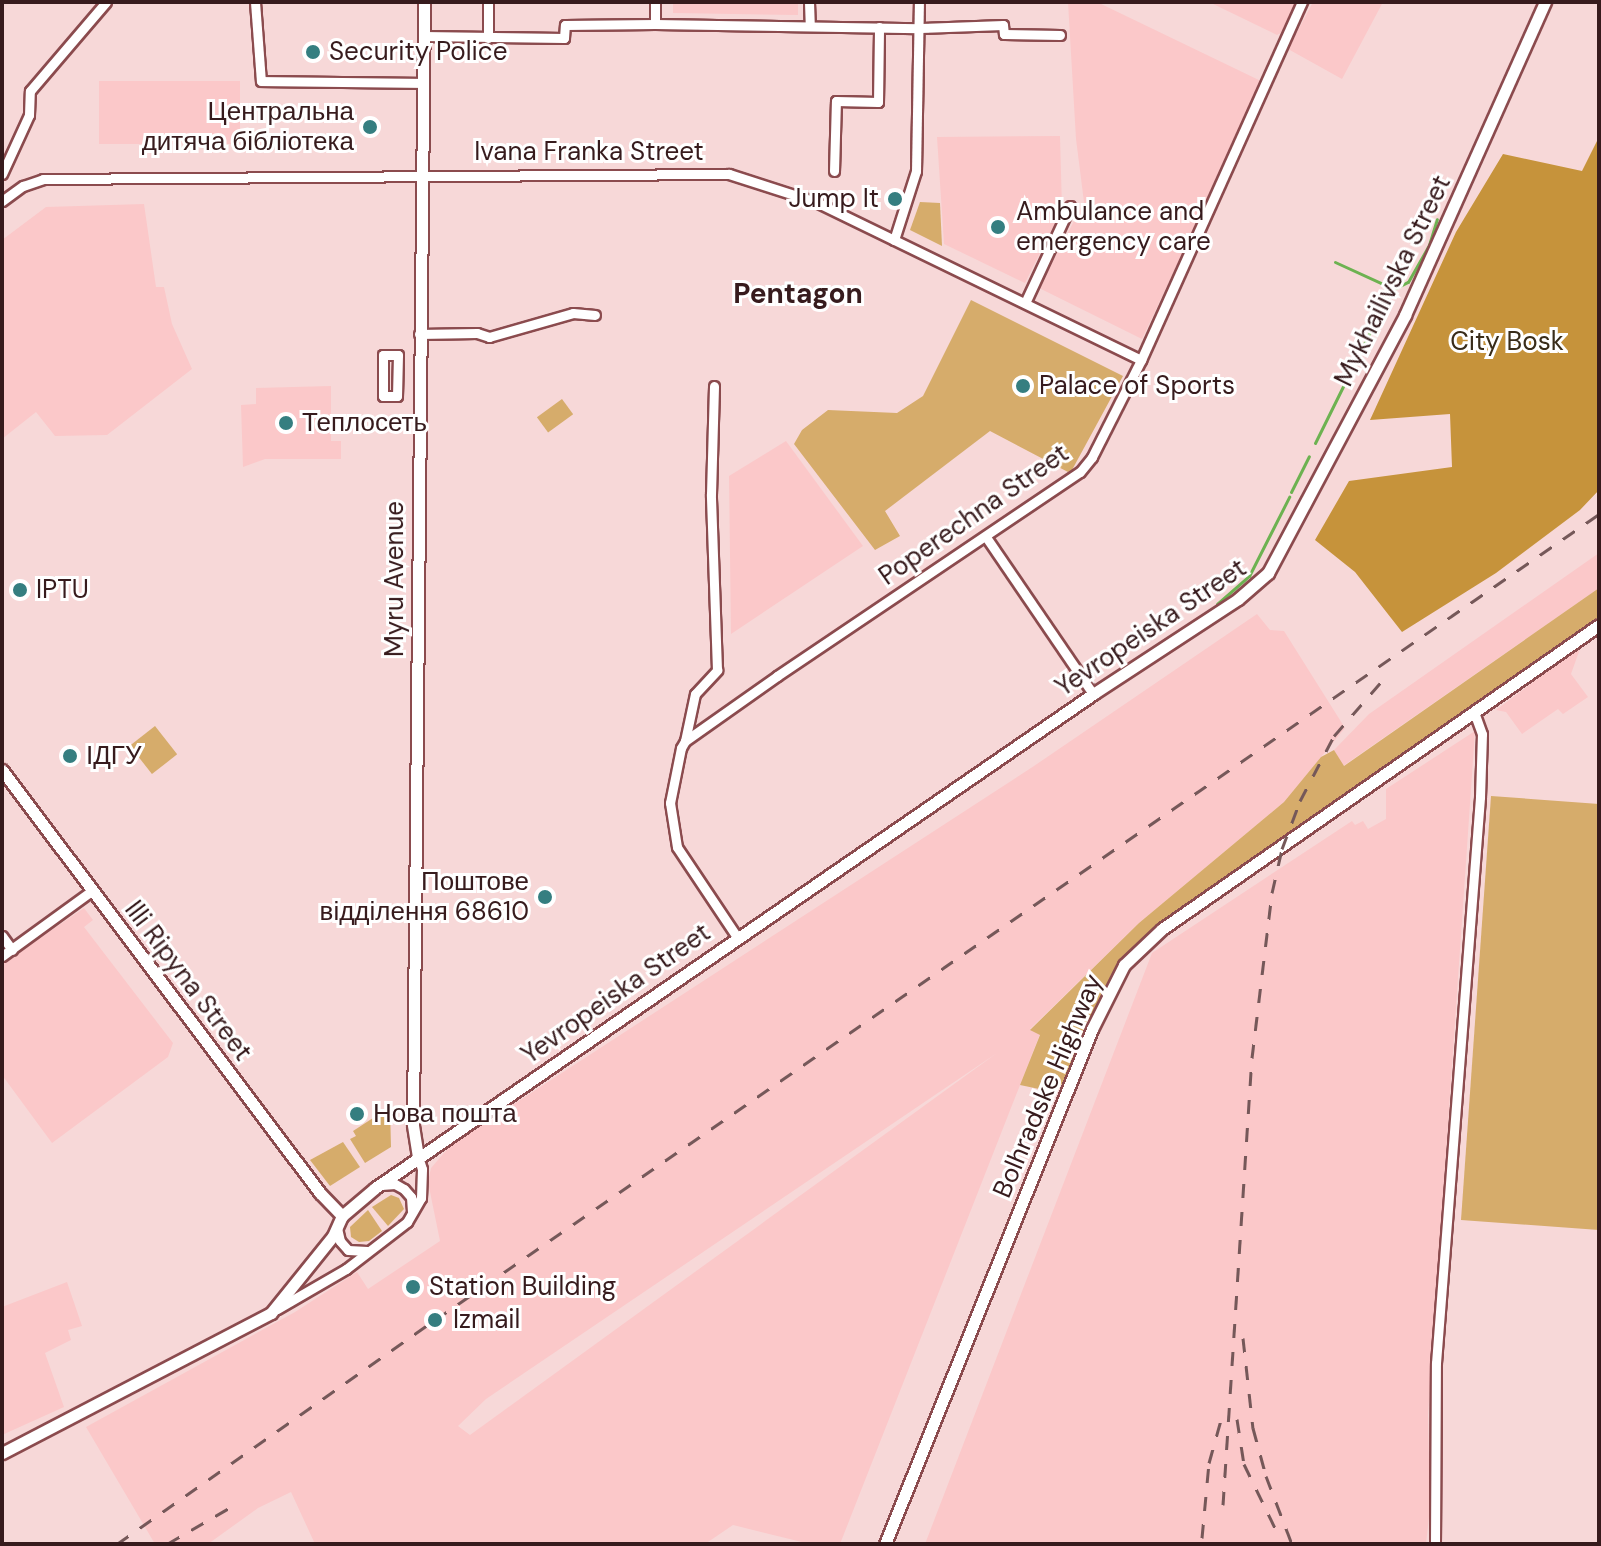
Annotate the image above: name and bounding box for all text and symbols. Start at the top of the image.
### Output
place label: Security Police [329,36,507,68]
marker: Security Police [304,43,322,61]
place label: Центральна дитяча бібліотека [142,96,354,158]
marker: Центральна дитяча бібліотека [361,118,379,136]
street label: Ivana Franka Street [474,136,704,168]
street label: Mykhailivska Street [1328,171,1458,391]
place label: Jump It [788,183,879,215]
marker: Jump It [886,190,904,208]
place label: Ambulance and emergency care [1016,196,1211,258]
marker: Ambulance and emergency care [987,216,1009,238]
district label: Pentagon [733,277,863,311]
park label: City Bosk [1450,326,1564,358]
place label: Palace of Sports [1039,370,1235,402]
marker: Palace of Sports [1014,377,1032,395]
place label: Теплосеть [302,407,427,439]
marker: Теплосеть [277,414,295,432]
street label: Poperechna Street [873,438,1075,592]
street label: Myru Avenue [379,501,411,657]
street label: Yevropeiska Street [1050,553,1252,703]
place label: IPTU [36,574,89,606]
marker: IPTU [11,581,29,599]
place label: ІДГУ [86,740,141,772]
marker: ІДГУ [61,747,79,765]
place label: Поштове відділення 68610 [320,866,529,928]
marker: Поштове відділення 68610 [536,888,554,906]
street label: Illi Ripyna Street [118,895,258,1067]
street label: Yevropeiska Street [516,917,716,1071]
street label: Bolhradske Highway [987,970,1109,1202]
place label: Нова пошта [373,1098,517,1130]
marker: Нова пошта [348,1105,366,1123]
place label: Station Building [429,1271,616,1303]
marker: Station Building [404,1278,422,1296]
place label: Izmail [453,1304,520,1336]
marker: Izmail [424,1309,446,1331]

